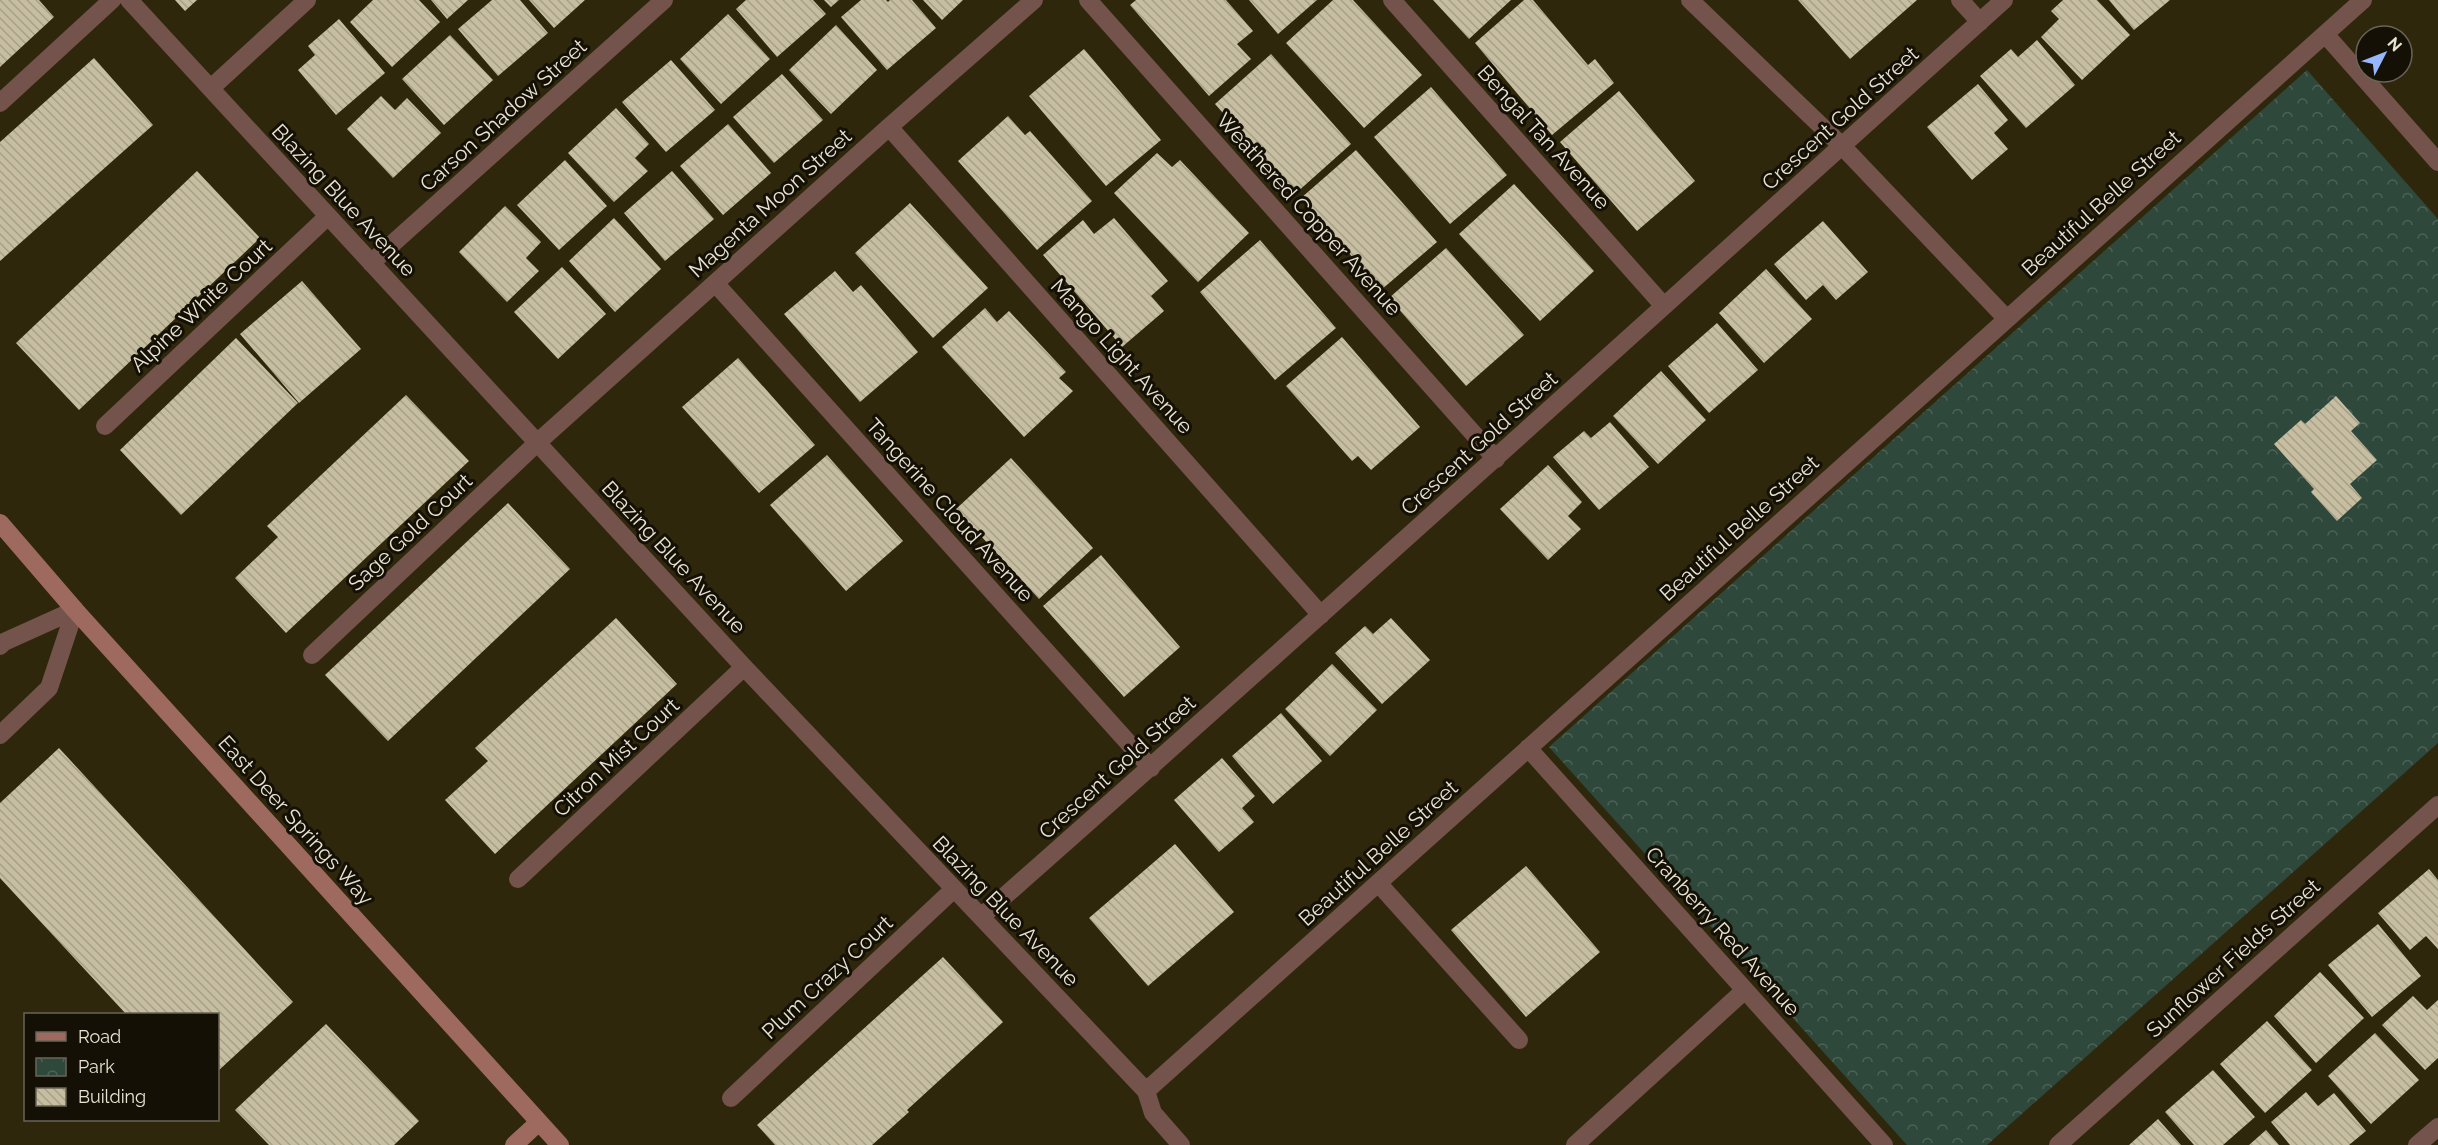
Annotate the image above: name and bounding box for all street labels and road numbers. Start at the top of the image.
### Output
street label: Carson Shadow Street [415,34,591,196]
street label: Crescent Gold Street [1757,41,1923,195]
street label: Bengal Tan Avenue [1473,60,1615,214]
street label: Weathered Copper Avenue [1211,108,1407,320]
street label: Blazing Blue Avenue [267,119,421,281]
street label: Magenta Moon Street [684,123,856,283]
street label: Beautiful Belle Street [2016,125,2186,281]
street label: Alpine White Court [125,233,277,377]
street label: Mango Light Avenue [1046,273,1198,439]
street label: Crescent Gold Street [1396,366,1562,520]
street label: Tangerine Cloud Avenue [861,413,1039,607]
street label: Beautiful Belle Street [1654,450,1824,606]
street label: Sage Gold Court [343,468,477,596]
street label: Blazing Blue Avenue [597,476,751,638]
street label: Crescent Gold Street [1034,690,1200,844]
street label: Citron Mist Court [548,692,684,822]
street label: East Deer Springs Way [213,730,379,910]
street label: Beautiful Belle Street [1293,775,1463,931]
street label: Blazing Blue Avenue [928,831,1084,991]
street label: Cranberry Red Avenue [1641,841,1805,1021]
street label: Sunflower Fields Street [2141,874,2325,1042]
street label: Plum Crazy Court [757,910,897,1044]

